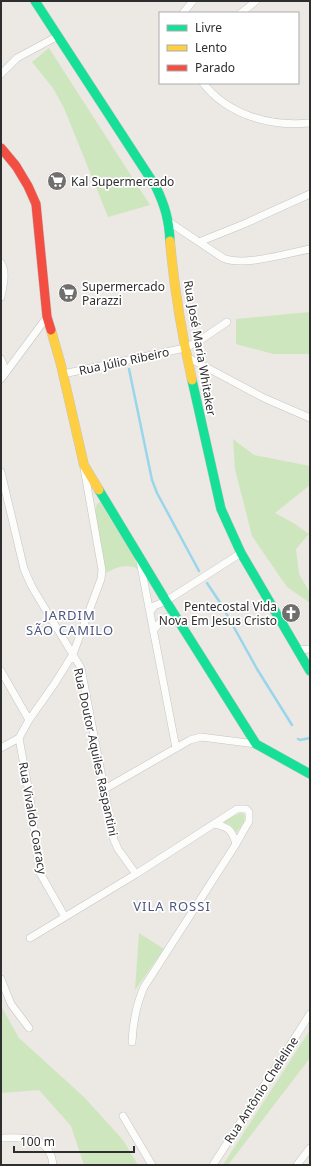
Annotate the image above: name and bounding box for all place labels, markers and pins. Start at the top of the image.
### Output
supermarket icon: Kal Supermercado [46,170,68,192]
place label: Kal Supermercado [71,173,174,190]
place label: Supermercado Parazzi [82,278,165,309]
supermarket icon: Supermercado Parazzi [57,282,79,304]
place label: Pentecostal Vida Nova Em Jesus Cristo [159,598,277,629]
church icon: Pentecostal Vida Nova Em Jesus Cristo [280,602,302,624]

